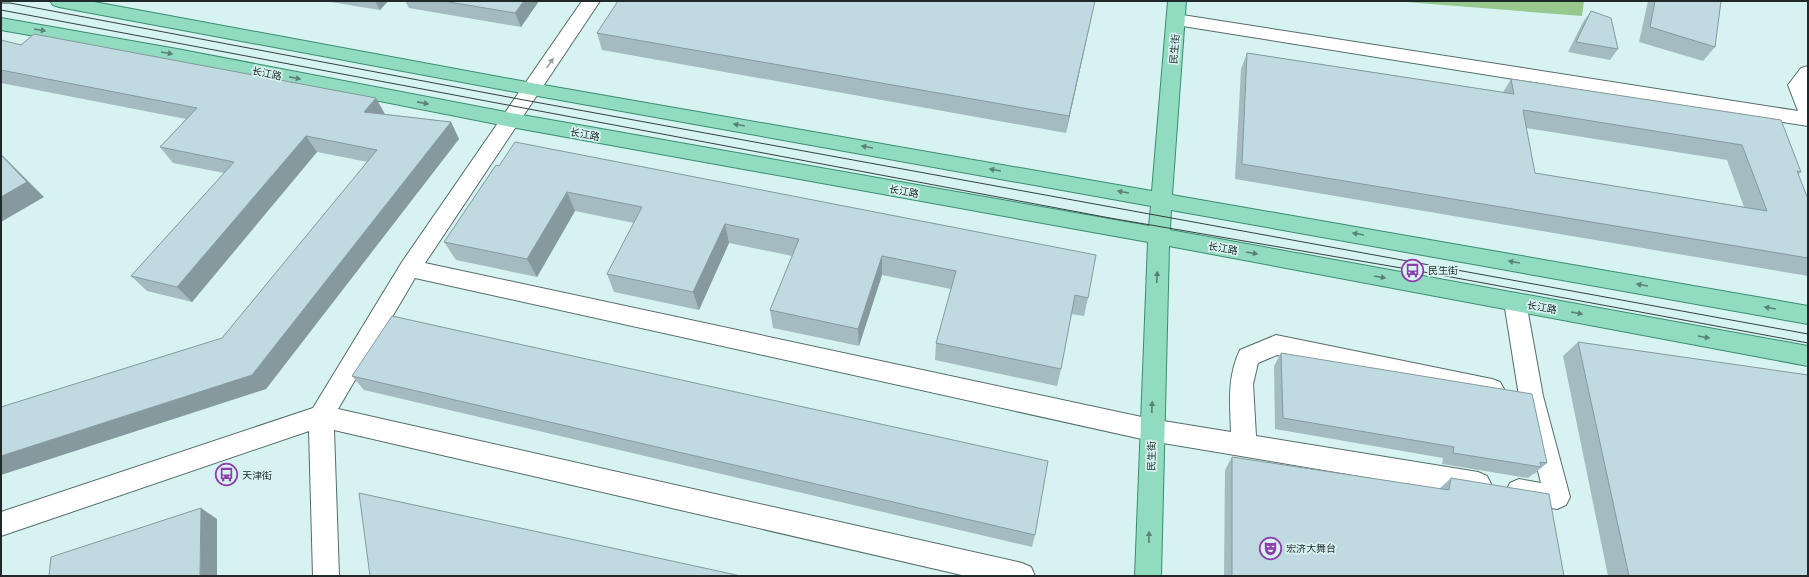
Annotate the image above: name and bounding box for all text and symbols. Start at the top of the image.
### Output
one-way arrow [33,27,46,33]
street label: 民生街 [1168,34,1181,64]
one-way arrow [161,51,174,57]
one-way arrow [546,57,554,68]
street label: 长江路 [251,65,283,82]
one-way arrow [289,76,301,82]
one-way arrow [416,100,429,106]
one-way arrow [733,122,745,128]
street label: 长江路 [569,126,601,143]
one-way arrow [861,144,873,150]
one-way arrow [989,167,1001,173]
street label: 长江路 [888,183,920,200]
one-way arrow [1117,189,1129,195]
one-way arrow [1352,231,1364,237]
street label: 长江路 [1207,240,1239,257]
one-way arrow [1246,251,1258,257]
bus stop icon: 民生街 [1400,257,1426,283]
one-way arrow [1508,259,1520,265]
place label: 民生街 [1428,265,1458,276]
one-way arrow [1154,270,1160,283]
one-way arrow [1374,274,1386,280]
one-way arrow [1636,282,1648,288]
street label: 长江路 [1526,299,1558,316]
one-way arrow [1763,304,1776,310]
one-way arrow [1570,310,1583,316]
one-way arrow [1698,334,1711,340]
one-way arrow [1149,400,1155,413]
street label: 民生街 [1146,441,1157,471]
bus stop icon: 天津街 [213,462,239,488]
place label: 天津街 [242,470,272,481]
one-way arrow [1146,530,1152,543]
theatre icon: 宏济大舞台 [1257,535,1283,561]
place label: 宏济大舞台 [1286,543,1336,554]

